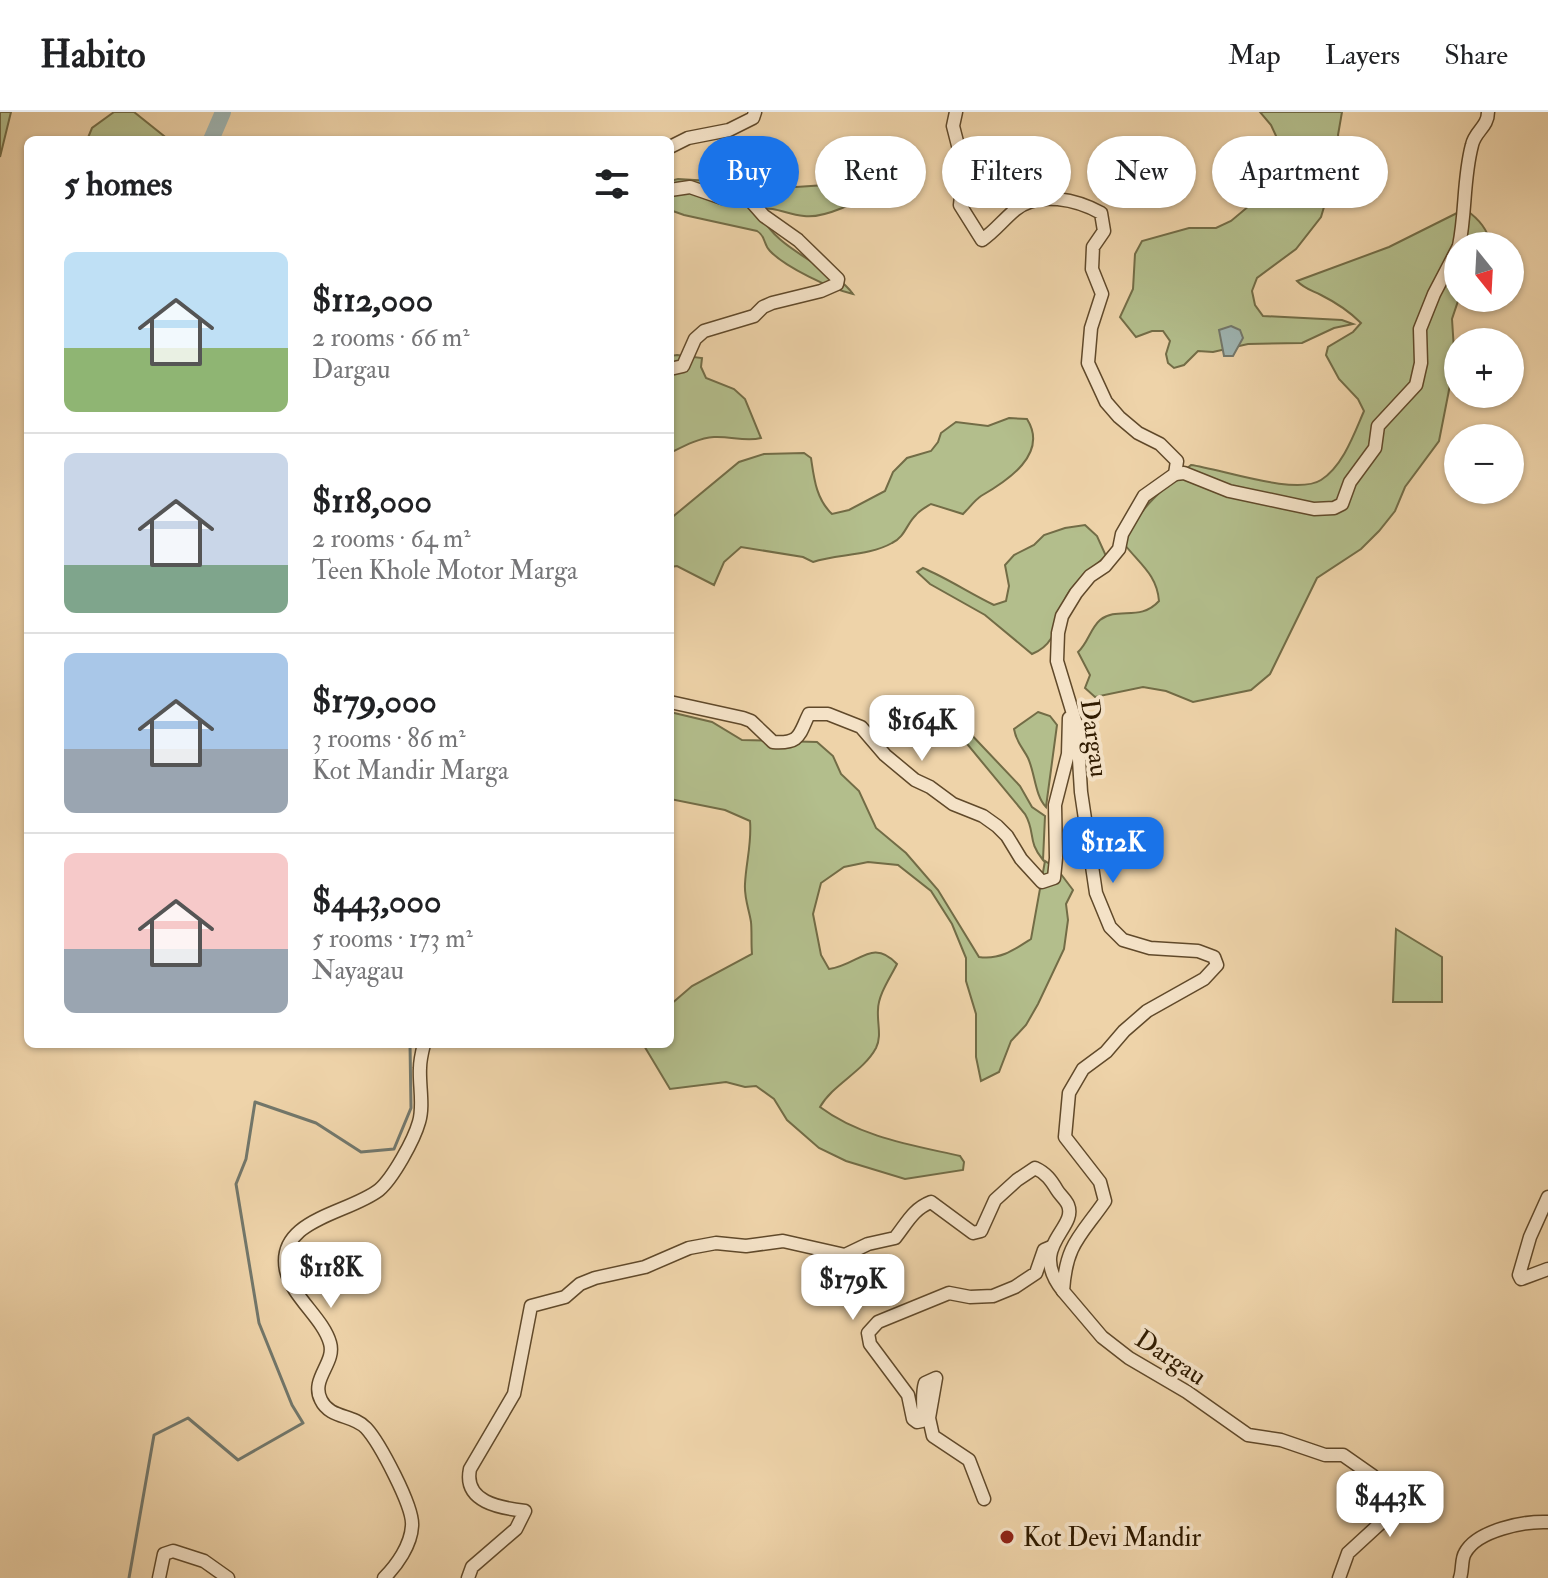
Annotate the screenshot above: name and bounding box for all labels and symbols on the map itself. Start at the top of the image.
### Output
north arrow [1444,232,1524,312]
pin: $164K [866,695,978,763]
street label: Dargau [1073,697,1115,779]
pin: $112K [1057,817,1169,885]
pin: $118K [275,1242,387,1310]
pin: $179K [797,1254,909,1322]
street label: Dargau [1129,1323,1212,1393]
pin: $443K [1334,1471,1446,1539]
place label: Kot Devi Mandir [1023,1522,1202,1554]
marker: Kot Devi Mandir [998,1528,1016,1546]

